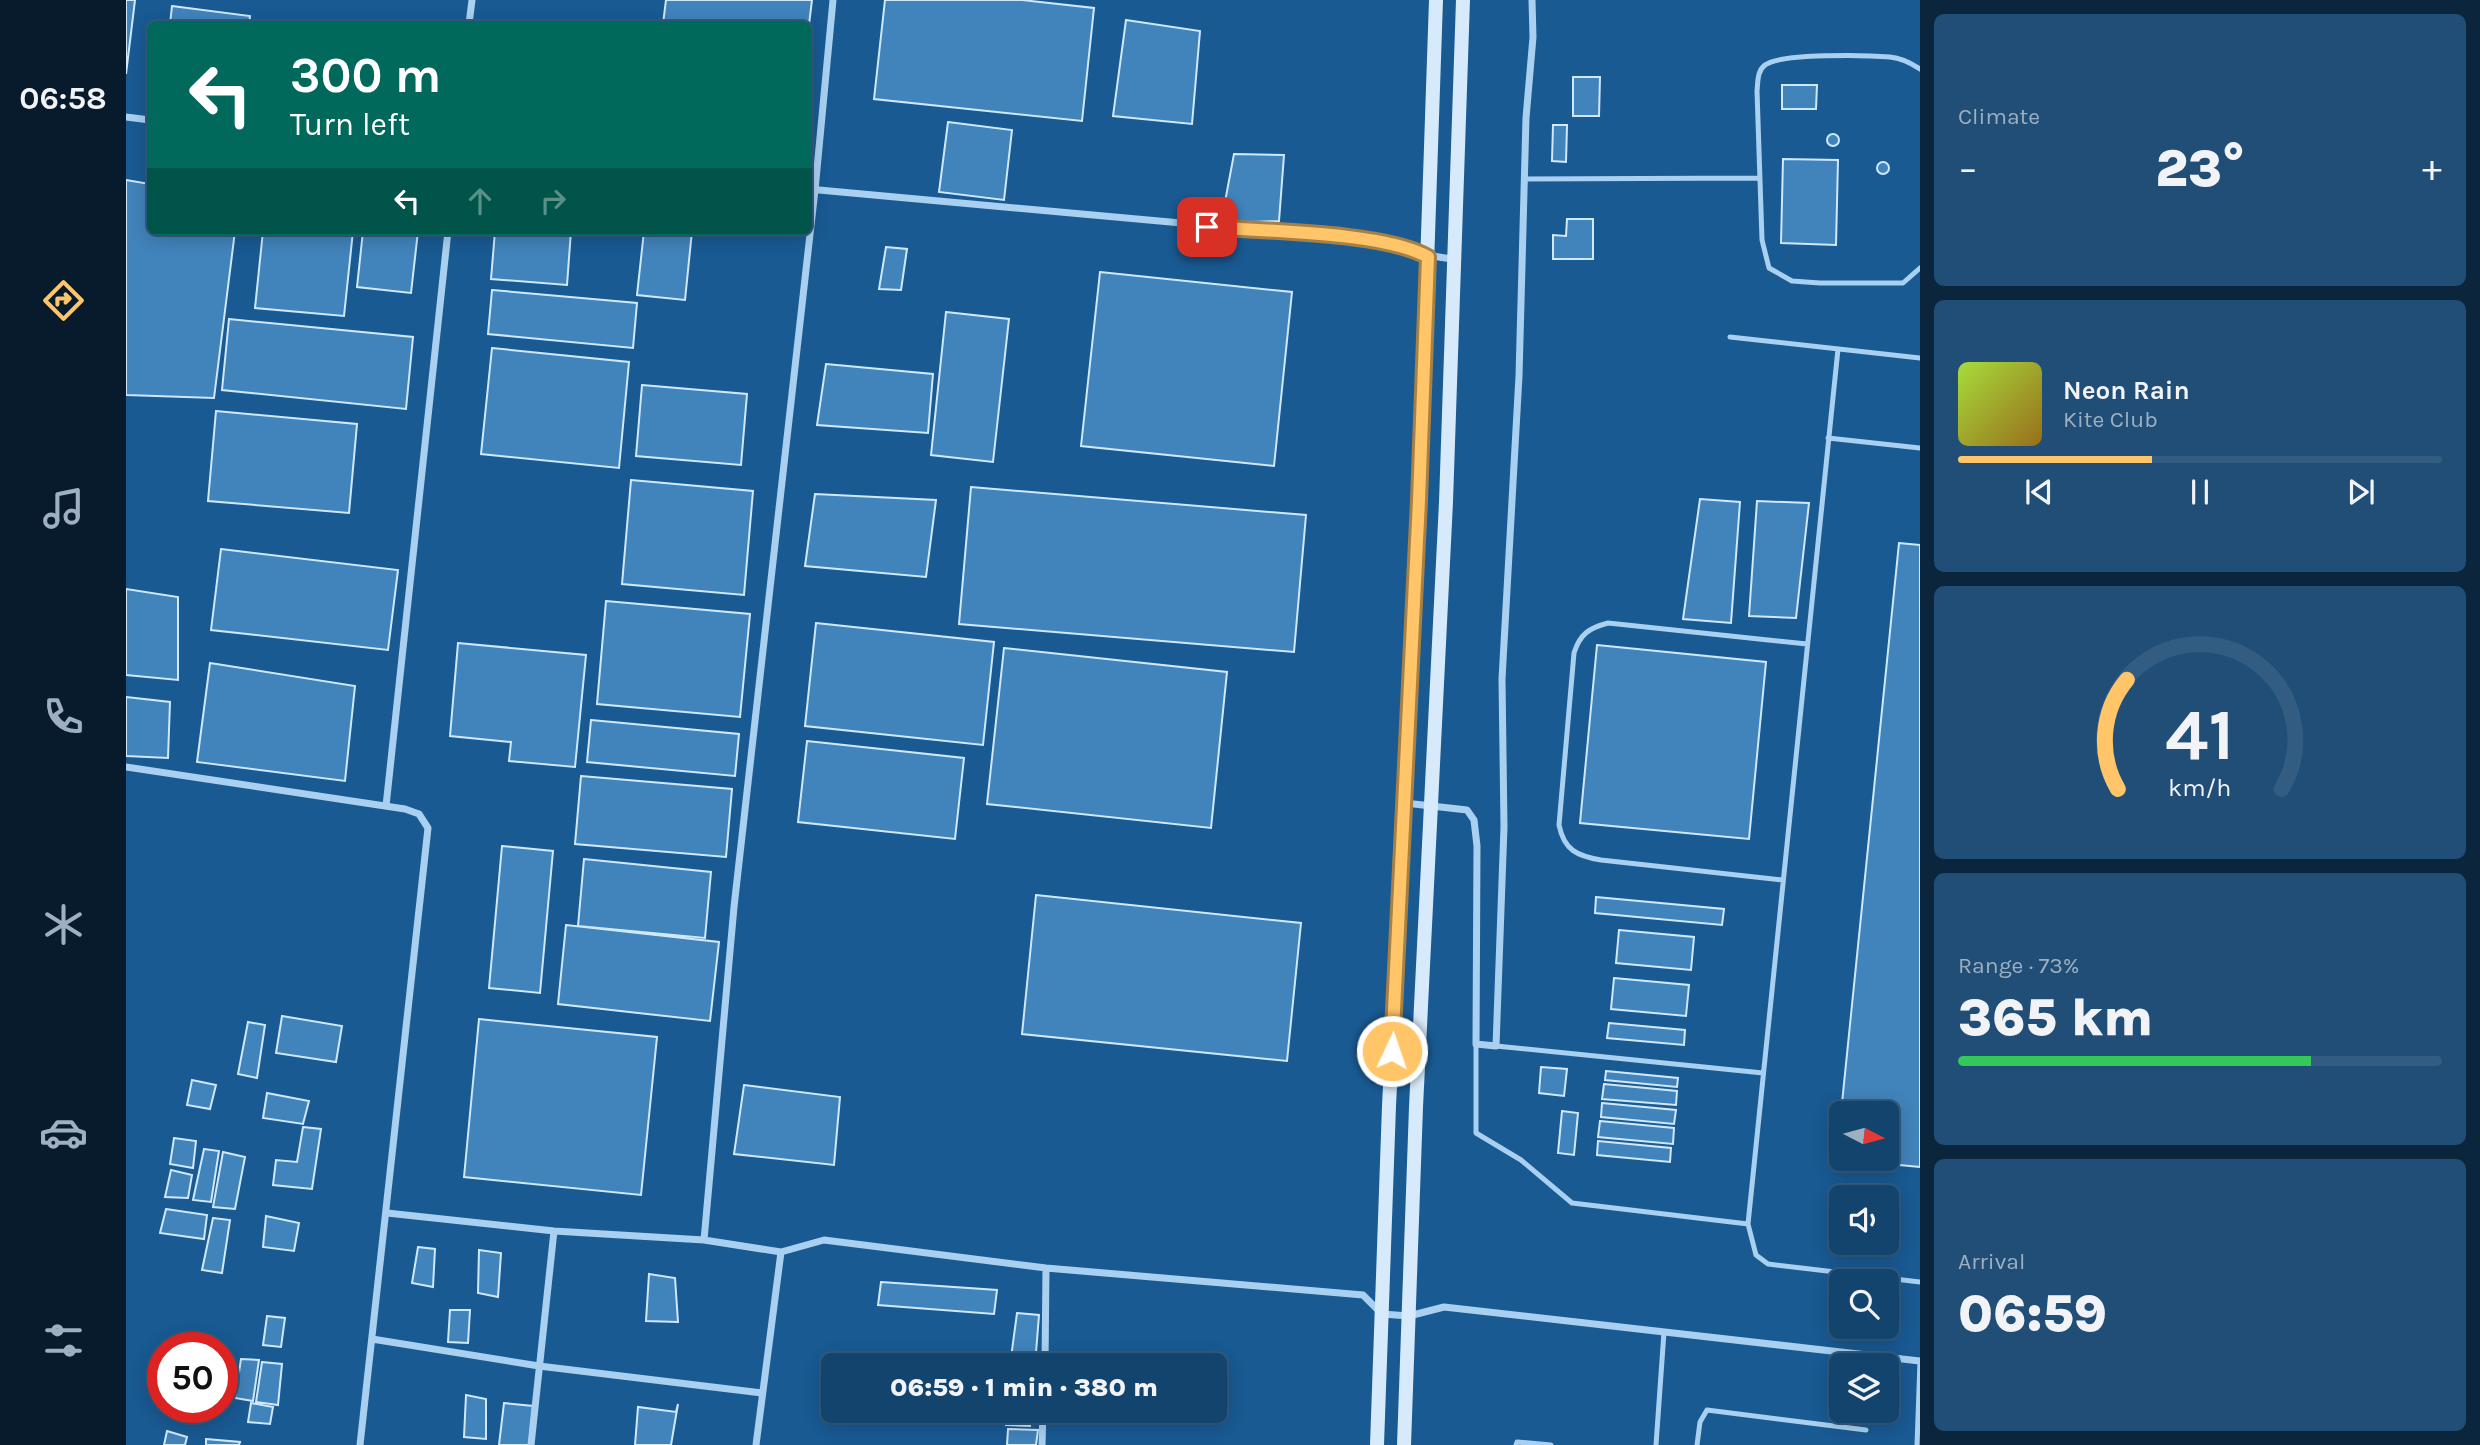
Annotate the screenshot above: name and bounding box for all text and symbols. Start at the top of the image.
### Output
text: 300 m [290,47,441,104]
icon: left [175,49,266,140]
text: 06:58 [19,80,107,117]
text: Climate [1958,103,2040,130]
text: Turn left [290,106,410,143]
text: 23° [2155,138,2245,199]
text: − [1958,146,1978,191]
text: + [2422,146,2442,191]
icon: left [388,182,426,220]
icon: ahead [461,182,499,220]
icon: right [534,182,572,220]
pin [1177,197,1237,257]
icon: arrive [1188,208,1226,246]
icon: directions [39,276,88,325]
text: Neon Rain [2063,375,2190,406]
text: Kite Club [2063,406,2158,433]
icon: previous [2020,473,2058,511]
icon: pause [2181,473,2219,511]
icon: next [2342,473,2380,511]
icon: music [39,484,88,533]
icon: phone [39,692,88,741]
text: 41 [2165,692,2235,777]
text: km/h [2168,772,2232,801]
icon: climate [39,900,88,949]
text: Range · 73% [1958,952,2080,979]
text: 365 km [1958,987,2153,1048]
position arrow [1355,1014,1429,1088]
north arrow [1829,1101,1899,1171]
map controls [1829,1101,1899,1423]
icon: car [39,1108,88,1157]
button: sound [1829,1185,1899,1255]
text: Arrival [1958,1248,2025,1275]
button: search [1829,1269,1899,1339]
text: 06:59 [1958,1283,2107,1344]
icon: filters [39,1316,88,1365]
speed limit sign: 50 [147,1332,238,1423]
button: layers [1829,1353,1899,1423]
text: 06:59 · 1 min · 380 m [890,1372,1158,1403]

